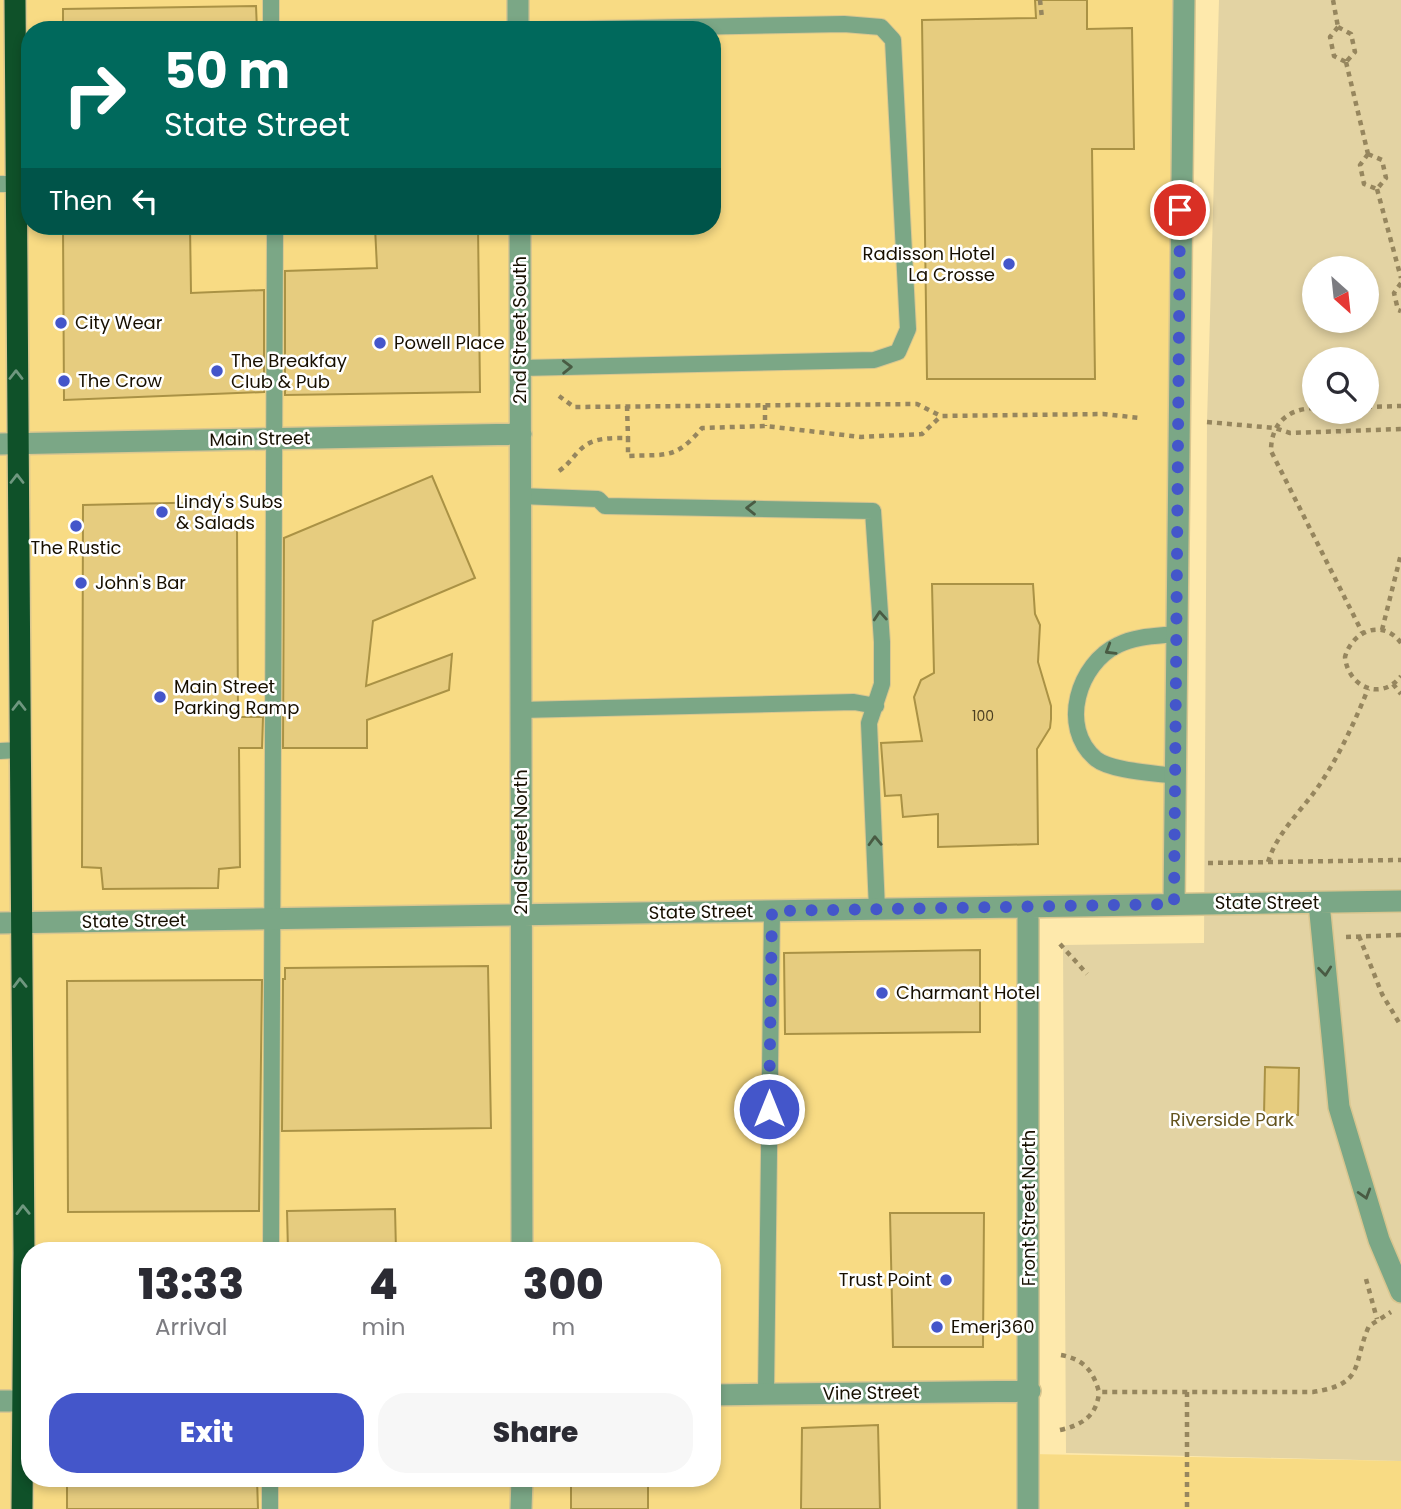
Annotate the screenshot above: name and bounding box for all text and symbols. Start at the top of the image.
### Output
text: 50 m [164,37,290,105]
icon: right [49,49,140,140]
text: State Street [164,102,350,147]
pin [1150,180,1210,240]
icon: left [126,182,164,220]
text: Then [49,183,112,219]
icon: arrive [1161,191,1199,229]
place label: Radisson Hotel La Crosse [863,241,995,287]
street label: 2nd Street South [507,256,532,404]
marker: Radisson Hotel La Crosse [1001,256,1017,272]
north arrow [1302,256,1379,332]
map controls [1302,256,1379,424]
place label: City Wear [75,310,163,335]
marker: City Wear [53,315,69,331]
place label: Powell Place [394,330,505,355]
marker: Powell Place [372,335,388,351]
button: search [1302,347,1379,424]
place label: The Breakfay Club & Pub [231,348,347,394]
one-way arrow [562,359,573,375]
marker: The Breakfay Club & Pub [209,363,225,379]
place label: The Crow [78,368,162,393]
one-way arrow [8,369,24,380]
marker: The Crow [56,373,72,389]
street label: Main Street [209,425,311,452]
one-way arrow [9,473,25,484]
place label: Lindy's Subs & Salads [176,489,283,535]
one-way arrow [746,501,757,516]
marker: Lindy's Subs & Salads [154,504,170,520]
marker: The Rustic [68,518,84,534]
place label: The Rustic [31,535,122,560]
place label: John's Bar [95,570,186,595]
marker: John's Bar [73,575,89,591]
one-way arrow [873,610,888,621]
one-way arrow [1105,641,1118,654]
place label: Main Street Parking Ramp [174,674,299,720]
marker: Main Street Parking Ramp [152,689,168,705]
one-way arrow [11,701,26,712]
house number: 100 [972,706,994,726]
street label: 2nd Street North [508,769,533,915]
one-way arrow [867,835,882,846]
street label: State Street [1215,890,1319,915]
street label: State Street [649,898,753,925]
street label: State Street [82,907,186,934]
one-way arrow [1318,965,1333,977]
one-way arrow [13,977,28,988]
place label: Charmant Hotel [896,980,1040,1005]
marker: Charmant Hotel [874,985,890,1001]
position arrow [732,1072,806,1146]
park label: Riverside Park [1170,1107,1295,1132]
street label: Front Street North [1016,1130,1041,1286]
one-way arrow [1356,1188,1371,1200]
one-way arrow [16,1204,31,1215]
text: 13:33 [138,1255,244,1314]
text: 4 [369,1255,398,1314]
text: 300 [523,1255,604,1314]
place label: Trust Point [839,1267,932,1292]
marker: Trust Point [938,1272,954,1288]
text: Arrival [155,1311,227,1343]
text: min [361,1311,406,1343]
text: m [551,1311,575,1343]
place label: Emerj360 [951,1314,1034,1339]
marker: Emerj360 [929,1319,945,1335]
street label: Vine Street [822,1379,920,1406]
button: Exit [49,1393,364,1473]
button: Share [378,1393,693,1473]

